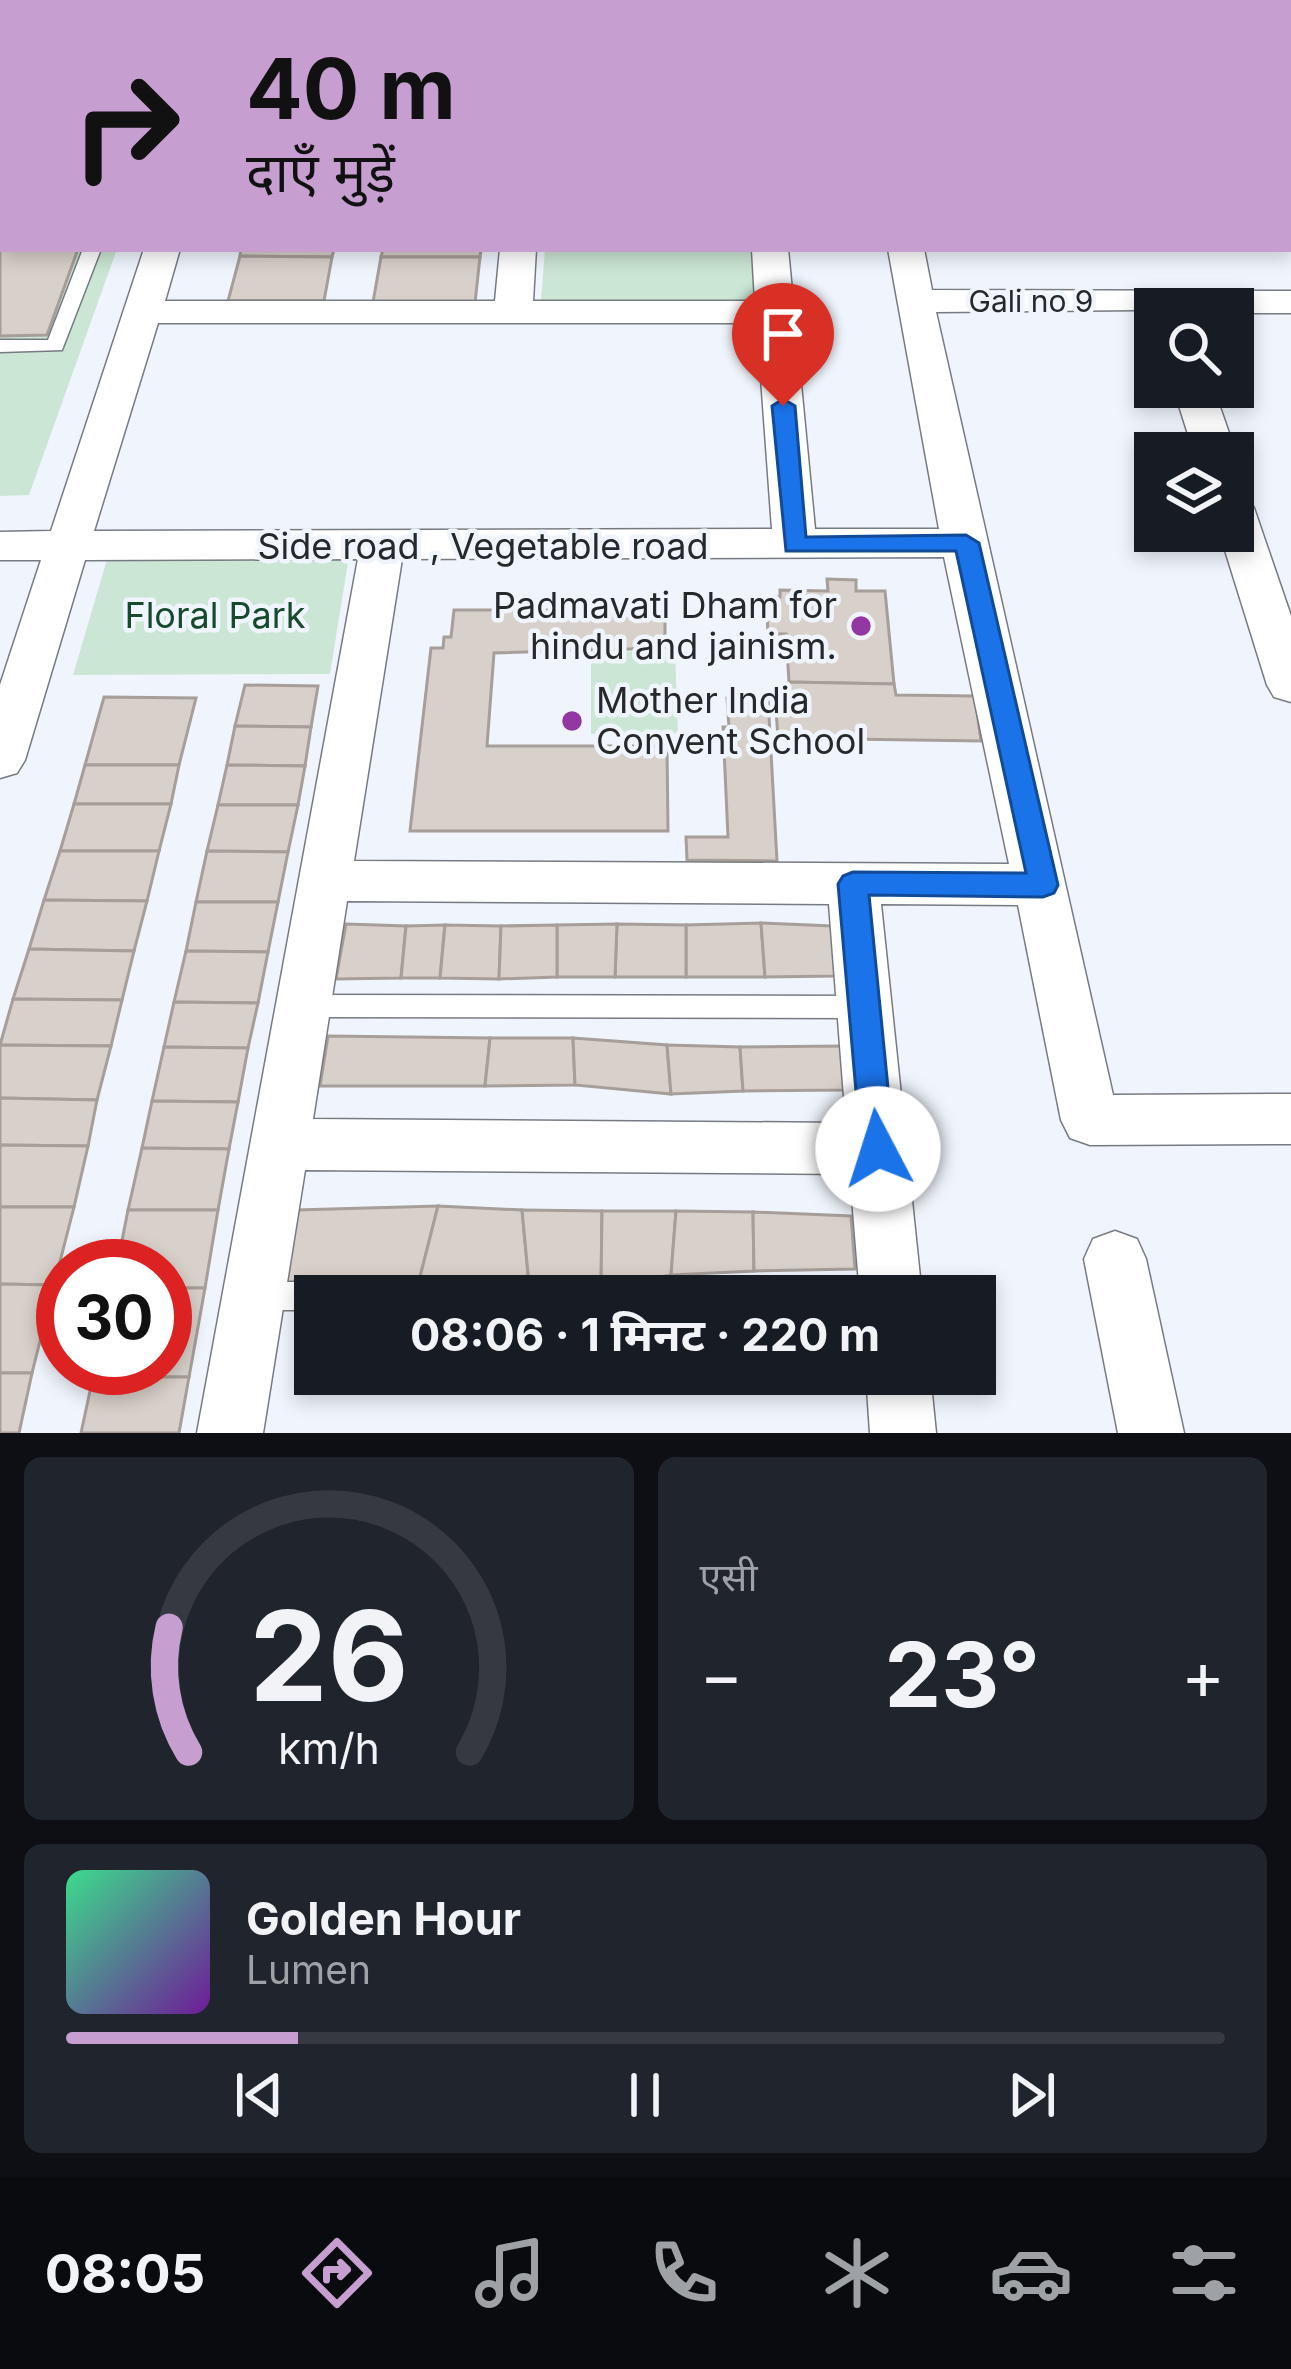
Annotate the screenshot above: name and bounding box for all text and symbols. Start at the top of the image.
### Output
text: 40 m [246,38,456,139]
icon: right [48,48,204,204]
text: दाएँ मुड़ें [246,140,395,205]
pin [732,283,834,406]
street label: Gali no 9 [969,283,1093,319]
map controls [1134,288,1254,552]
button: search [1134,288,1254,408]
icon: arrive [750,301,816,367]
button: layers [1134,432,1254,552]
street label: Side road , Vegetable road [257,524,709,568]
place label: Padmavati Dham for hindu and jainism. [493,583,837,668]
park label: Floral Park [124,593,306,637]
marker: Padmavati Dham for hindu and jainism. [848,613,874,639]
place label: Mother India Convent School [596,678,865,763]
marker: Mother India Convent School [559,708,585,734]
position arrow [815,1086,941,1212]
speed limit sign: 30 [36,1239,192,1395]
text: 08:06 · 1 मिनट · 220 m [410,1307,880,1362]
text: एसी [700,1553,758,1600]
text: 26 [249,1580,409,1731]
text: 23° [884,1620,1040,1729]
text: − [700,1635,743,1715]
text: + [1181,1635,1225,1715]
text: km/h [278,1721,380,1773]
text: Golden Hour [246,1891,521,1946]
text: Lumen [246,1946,371,1993]
icon: previous [226,2062,292,2128]
icon: pause [612,2062,678,2128]
icon: next [999,2062,1065,2128]
icon: directions [295,2231,379,2315]
icon: music [468,2231,552,2315]
icon: phone [642,2231,726,2315]
icon: climate [815,2231,899,2315]
icon: car [989,2231,1073,2315]
icon: filters [1162,2231,1246,2315]
text: 08:05 [45,2241,205,2306]

